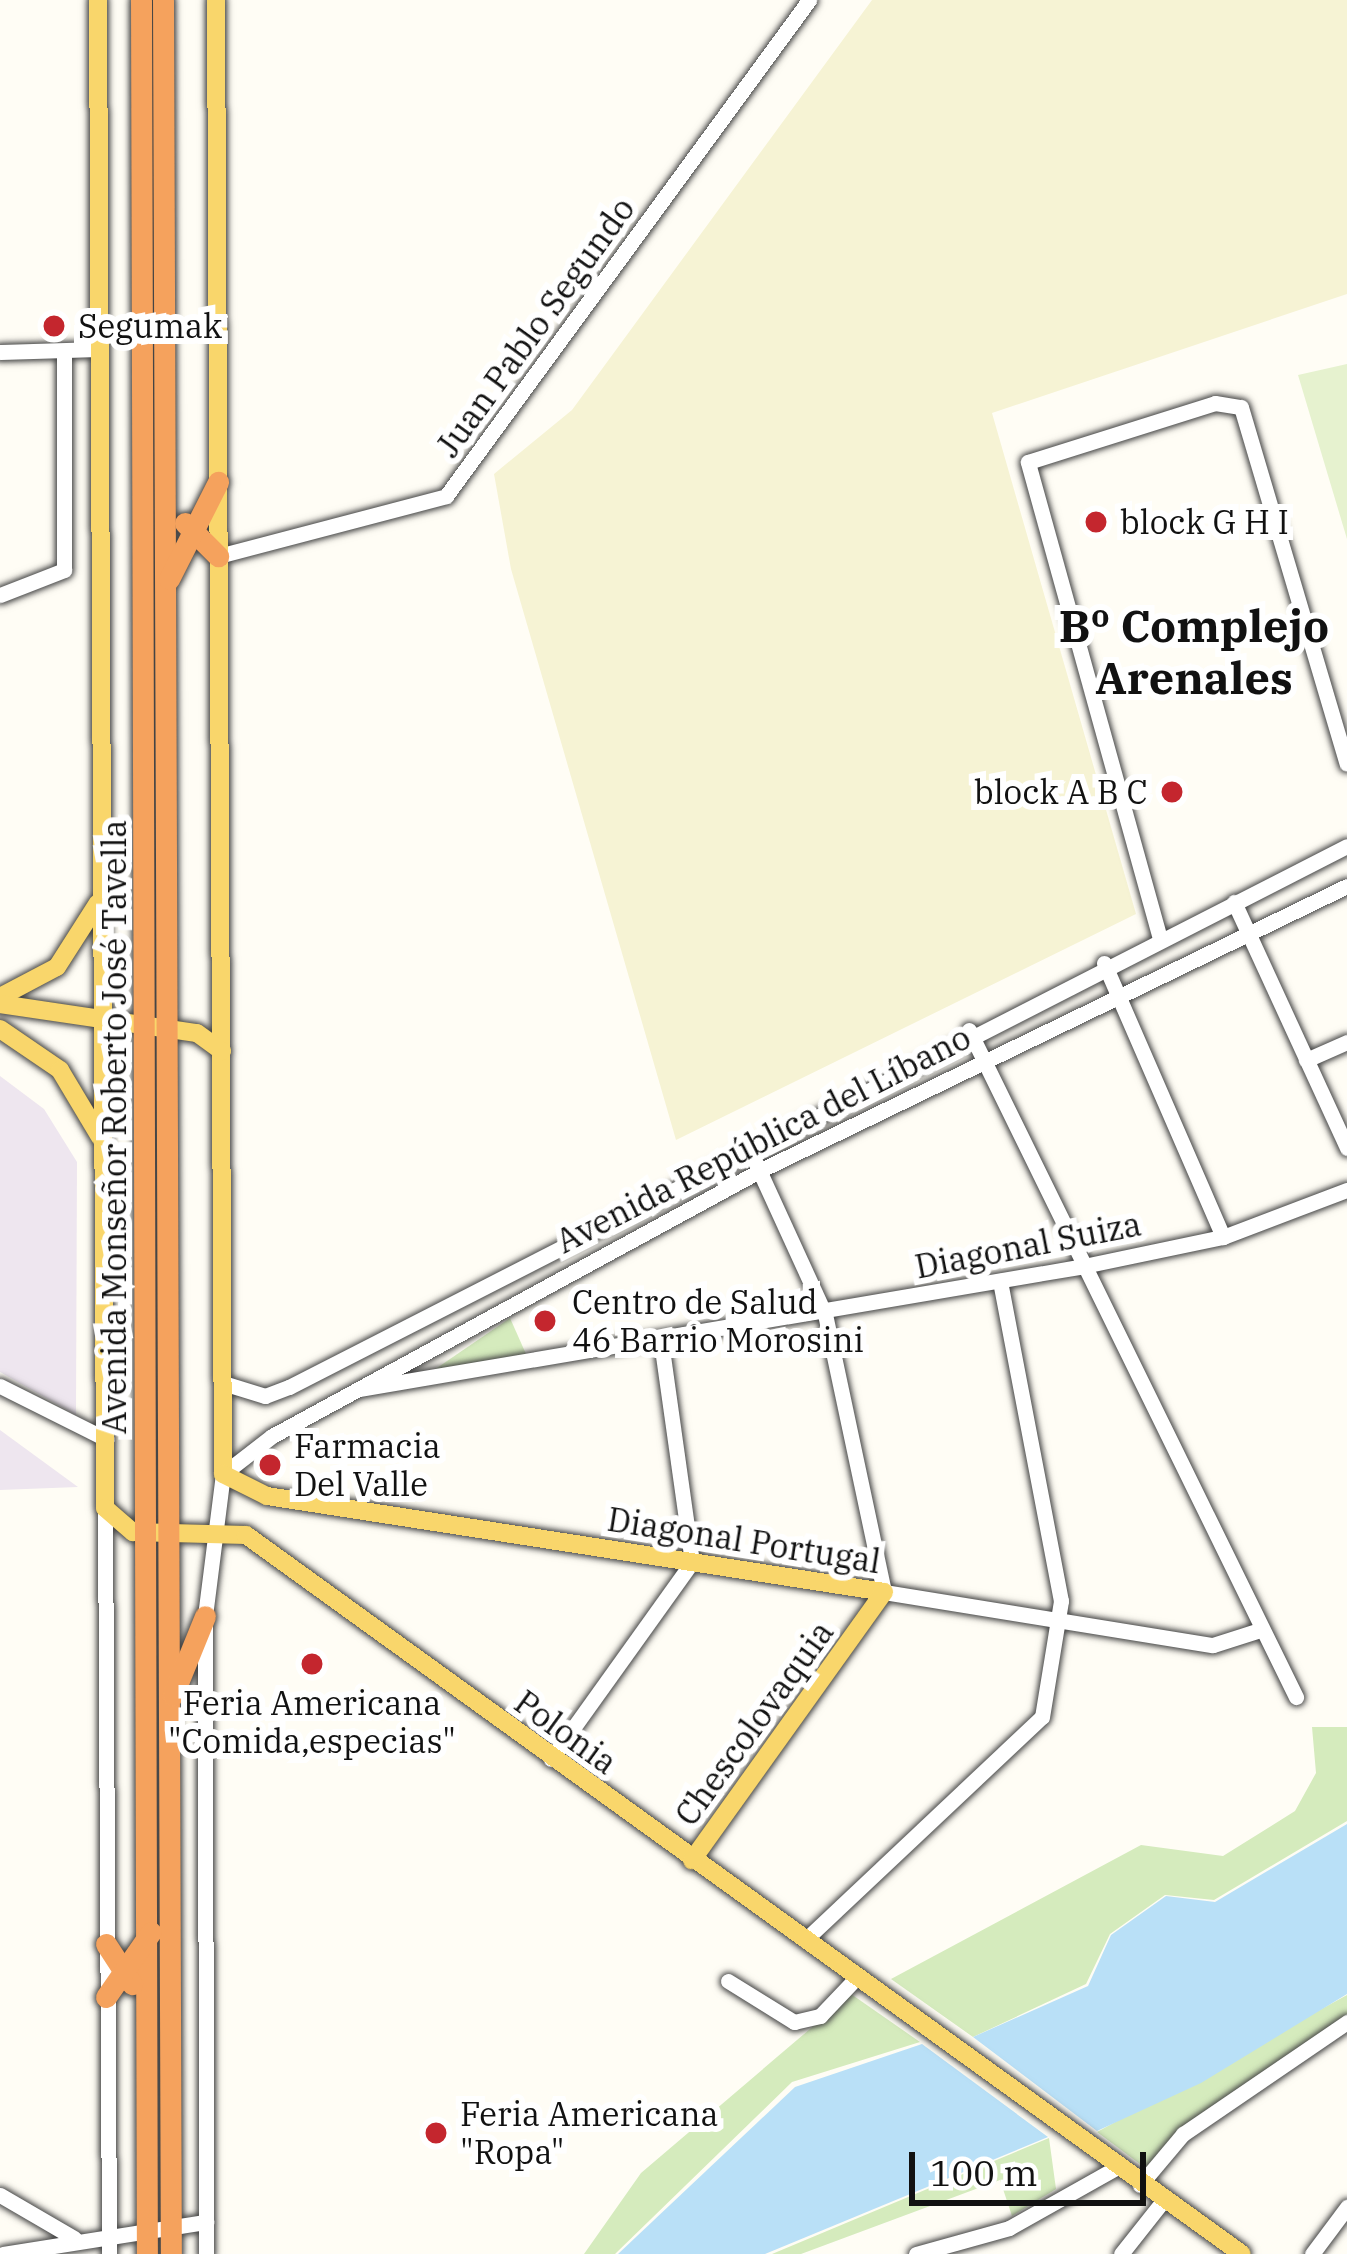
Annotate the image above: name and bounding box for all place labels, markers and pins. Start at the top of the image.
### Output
place label: Segumak [78,306,222,346]
marker: Segumak [41,313,67,339]
place label: block G H I [1120,502,1289,542]
marker: block G H I [1083,509,1109,535]
place label: block A B C [974,772,1148,812]
marker: block A B C [1159,779,1185,805]
place label: Centro de Salud 46 Barrio Morosini [572,1282,864,1360]
marker: Centro de Salud 46 Barrio Morosini [529,1305,561,1337]
place label: Farmacia Del Valle [294,1426,441,1504]
marker: Farmacia Del Valle [257,1452,283,1478]
marker: Feria Americana "Comida,especias" [299,1651,325,1677]
place label: Feria Americana "Comida,especias" [168,1683,456,1761]
place label: Feria Americana "Ropa" [460,2094,719,2172]
marker: Feria Americana "Ropa" [423,2120,449,2146]

